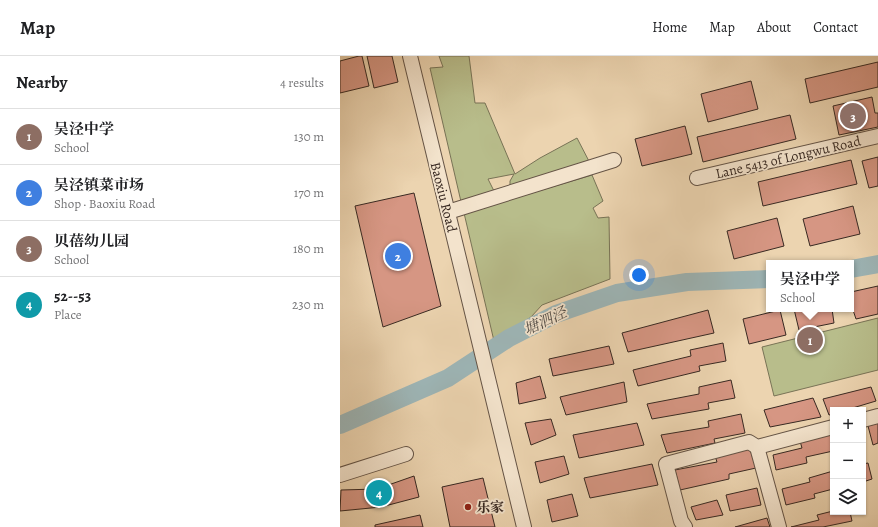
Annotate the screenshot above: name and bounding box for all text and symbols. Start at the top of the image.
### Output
text: Map [20,15,55,41]
text: Home [652,18,687,37]
text: Map [709,18,735,37]
text: About [757,18,791,37]
text: Contact [813,18,858,37]
text: Nearby [16,71,67,94]
text: 4 results [280,74,324,91]
pin: 3 [840,101,866,131]
text: 吴泾中学 [54,119,114,139]
text: 1 [27,128,31,145]
text: 130 m [294,128,324,145]
street label: Lane 5413 of Longwu Road [714,131,863,183]
text: School [54,139,89,156]
street label: Baoxiu Road [426,160,462,235]
text: 吴泾镇菜市场 [54,175,144,195]
text: 2 [26,184,32,201]
text: 170 m [294,184,324,201]
text: Shop · Baoxiu Road [54,195,155,212]
text: 贝蓓幼儿园 [54,231,129,251]
text: 3 [26,240,32,257]
text: 180 m [293,240,324,257]
pin: 2 [385,241,411,271]
text: School [54,251,89,268]
popup [766,260,854,312]
your location [629,265,649,285]
text: 吴泾中学 [780,269,840,289]
text: 52--53 [54,286,91,306]
text: School [780,289,815,306]
text: 4 [26,296,32,313]
text: 230 m [292,296,324,313]
water label: 塘泗泾 [520,302,571,340]
text: Place [54,306,82,323]
pin: 1 [797,325,823,355]
map controls [830,407,866,515]
button: + [830,407,866,443]
button: − [830,443,866,479]
pin: 4 [366,478,392,508]
button: layers [830,479,866,515]
place label: 乐家 [476,498,504,517]
marker: 乐家 [463,502,473,512]

